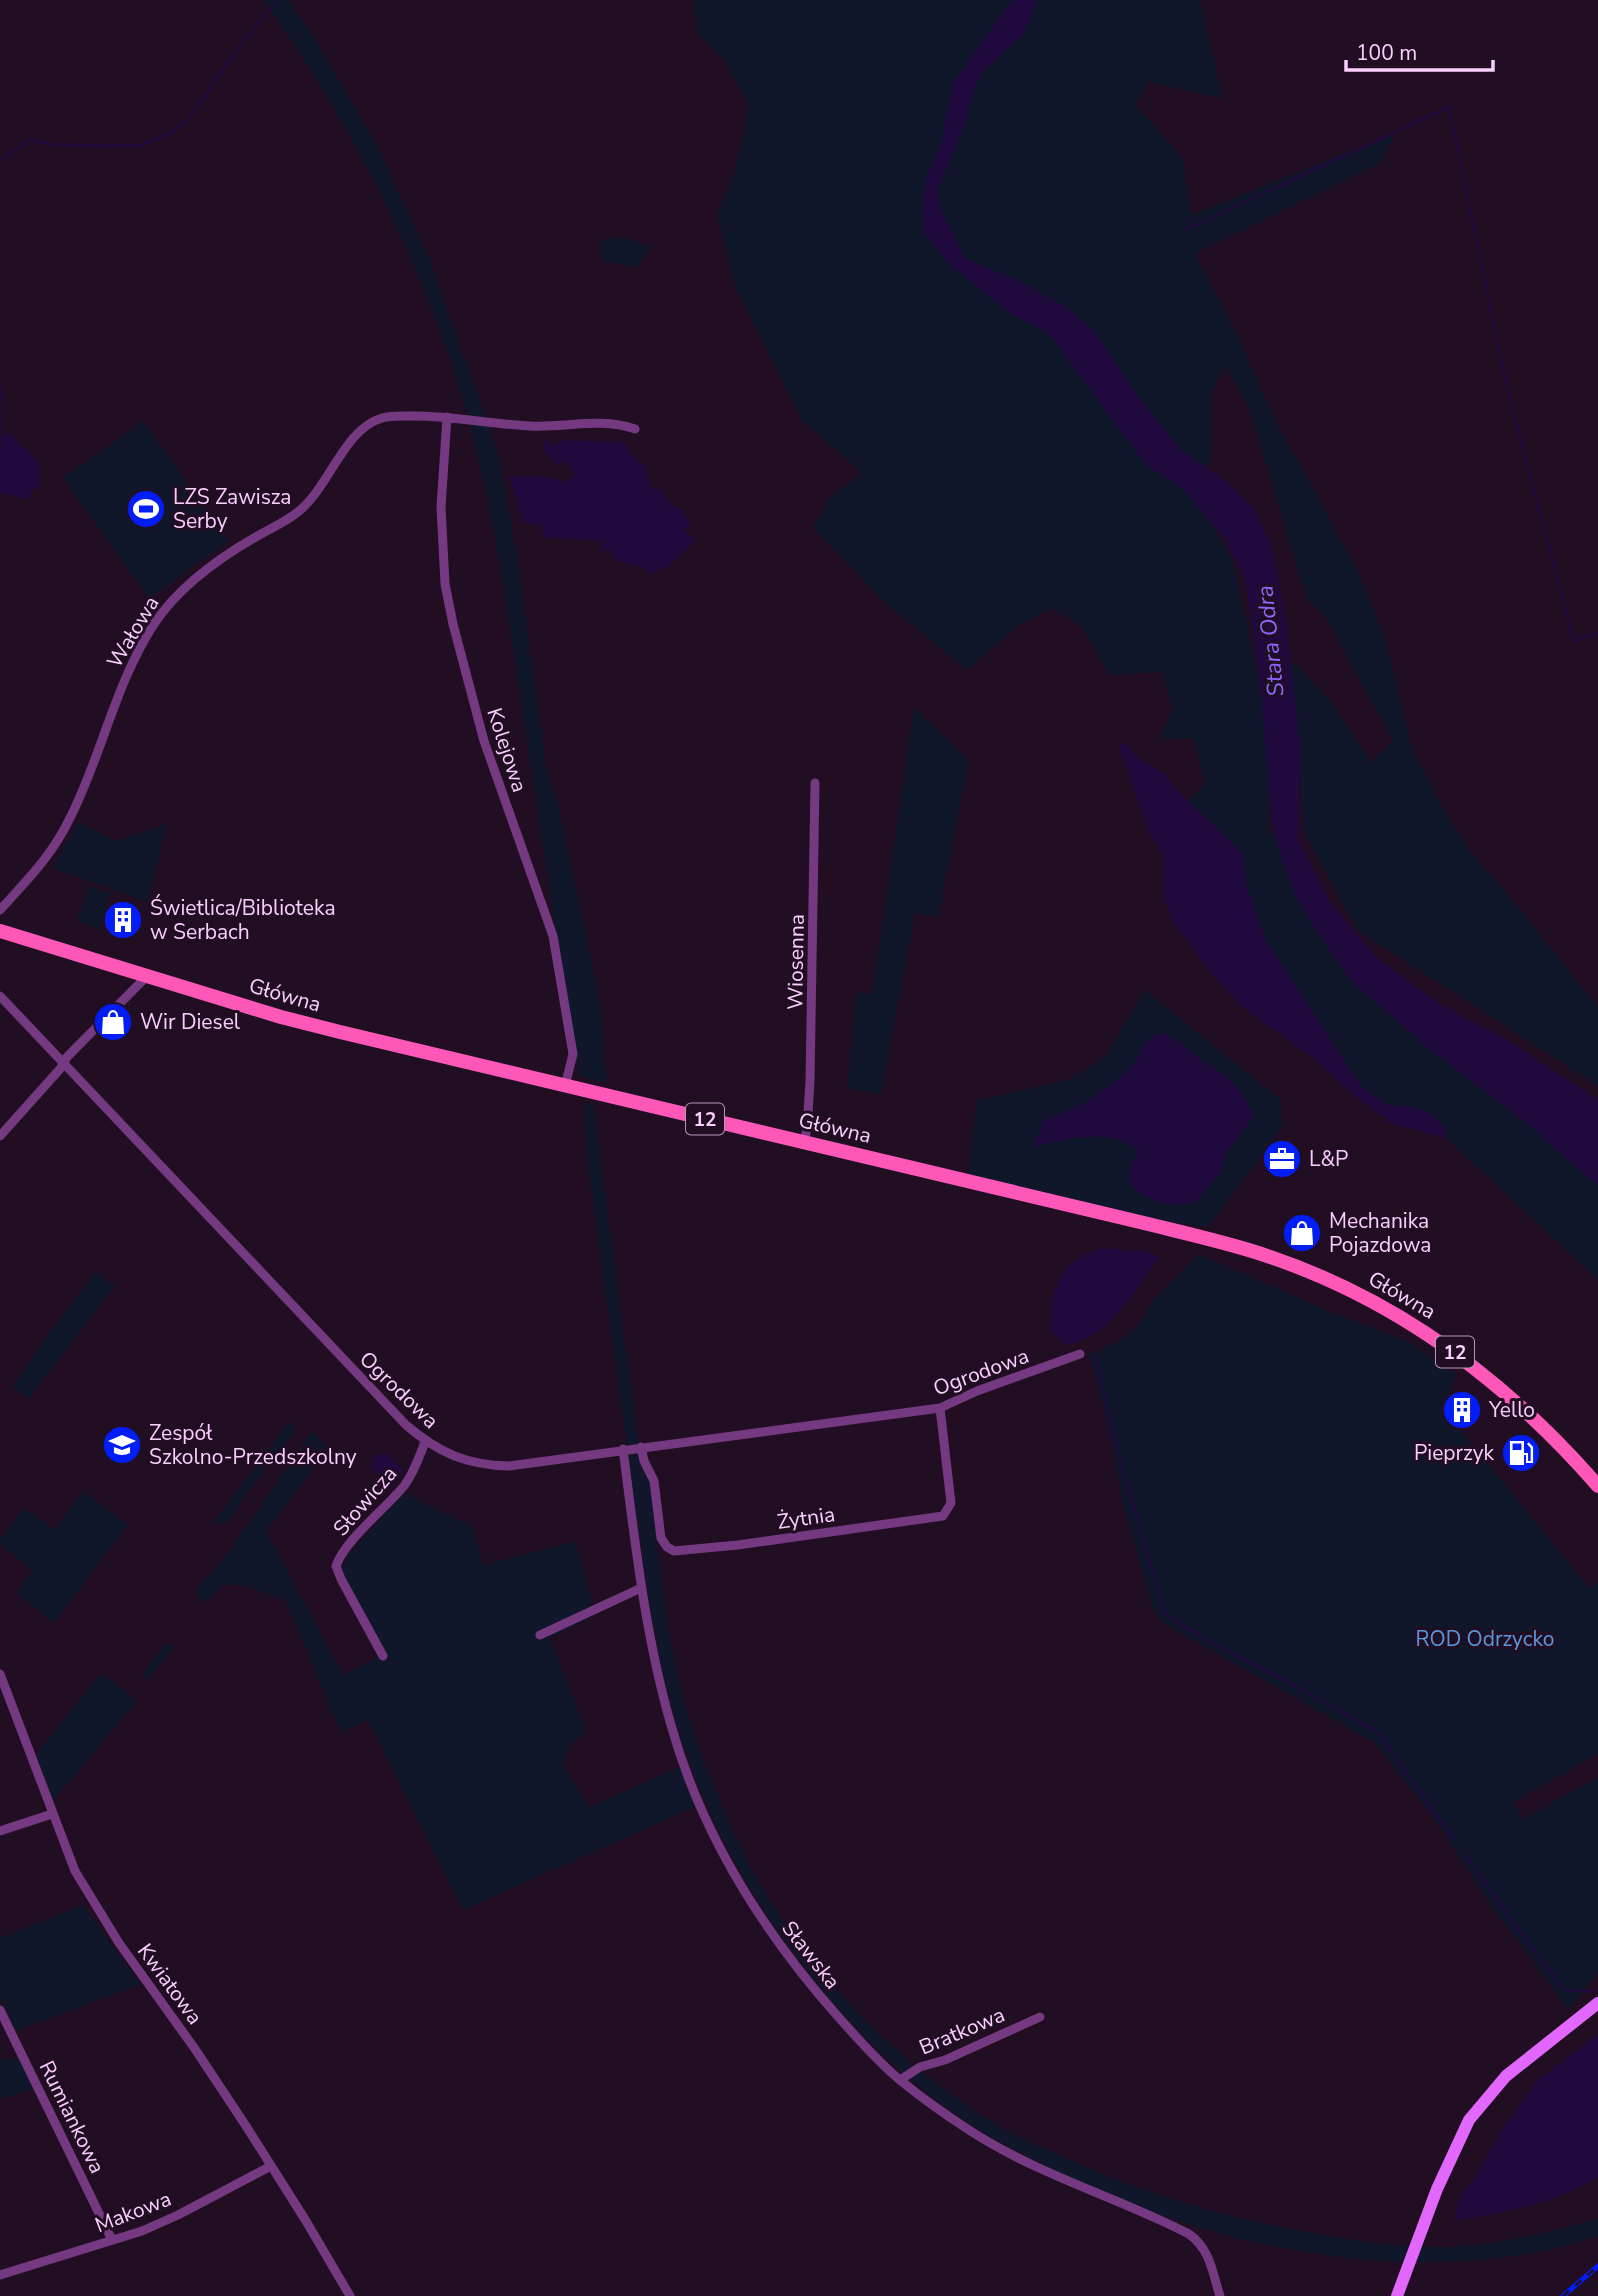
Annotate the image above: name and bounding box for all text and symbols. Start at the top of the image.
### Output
scale bar [1346,28,1493,72]
text: 100 m [1356,39,1417,67]
place label: LZS Zawisza Serby [173,483,291,535]
sports icon: LZS Zawisza Serby [125,488,167,530]
water label: Stara Odra [1249,584,1292,698]
street label: Wałowa [101,591,165,673]
street label: Kolejowa [480,704,534,796]
place label: Świetlica/Biblioteka w Serbach [150,894,336,946]
building icon: Świetlica/Biblioteka w Serbach [102,899,144,941]
street label: Wiosenna [781,914,811,1010]
street label: Główna [246,971,324,1019]
shop icon: Wir Diesel [92,1001,134,1043]
place label: Wir Diesel [140,1008,241,1036]
road number: 12 [686,1104,724,1134]
street label: Główna [796,1106,874,1150]
office icon: L&P [1261,1138,1303,1180]
place label: L&P [1309,1145,1348,1173]
place label: Mechanika Pojazdowa [1329,1207,1431,1259]
shop icon: Mechanika Pojazdowa [1281,1212,1323,1254]
street label: Główna [1363,1264,1441,1326]
road number: 12 [1436,1336,1474,1368]
street label: Ogrodowa [929,1342,1033,1402]
street label: Ogrodowa [353,1345,445,1435]
building icon: Yello [1441,1389,1483,1431]
place label: Yello [1488,1396,1535,1424]
place label: Zespół Szkolno-Przedszkolny [149,1419,357,1471]
school or university icon: Zespół Szkolno-Przedszkolny [101,1424,143,1466]
fuel station icon: Pieprzyk [1500,1432,1542,1474]
place label: Pieprzyk [1414,1439,1494,1467]
street label: Słowicza [327,1460,403,1542]
street label: Żytnia [775,1500,837,1536]
park label: ROD Odrzycko [1416,1625,1554,1653]
street label: Sławska [776,1915,846,1995]
street label: Kwiatowa [131,1938,209,2030]
street label: Bratkowa [915,2000,1009,2062]
street label: Rumiankowa [33,2056,111,2178]
street label: Makowa [91,2185,175,2239]

